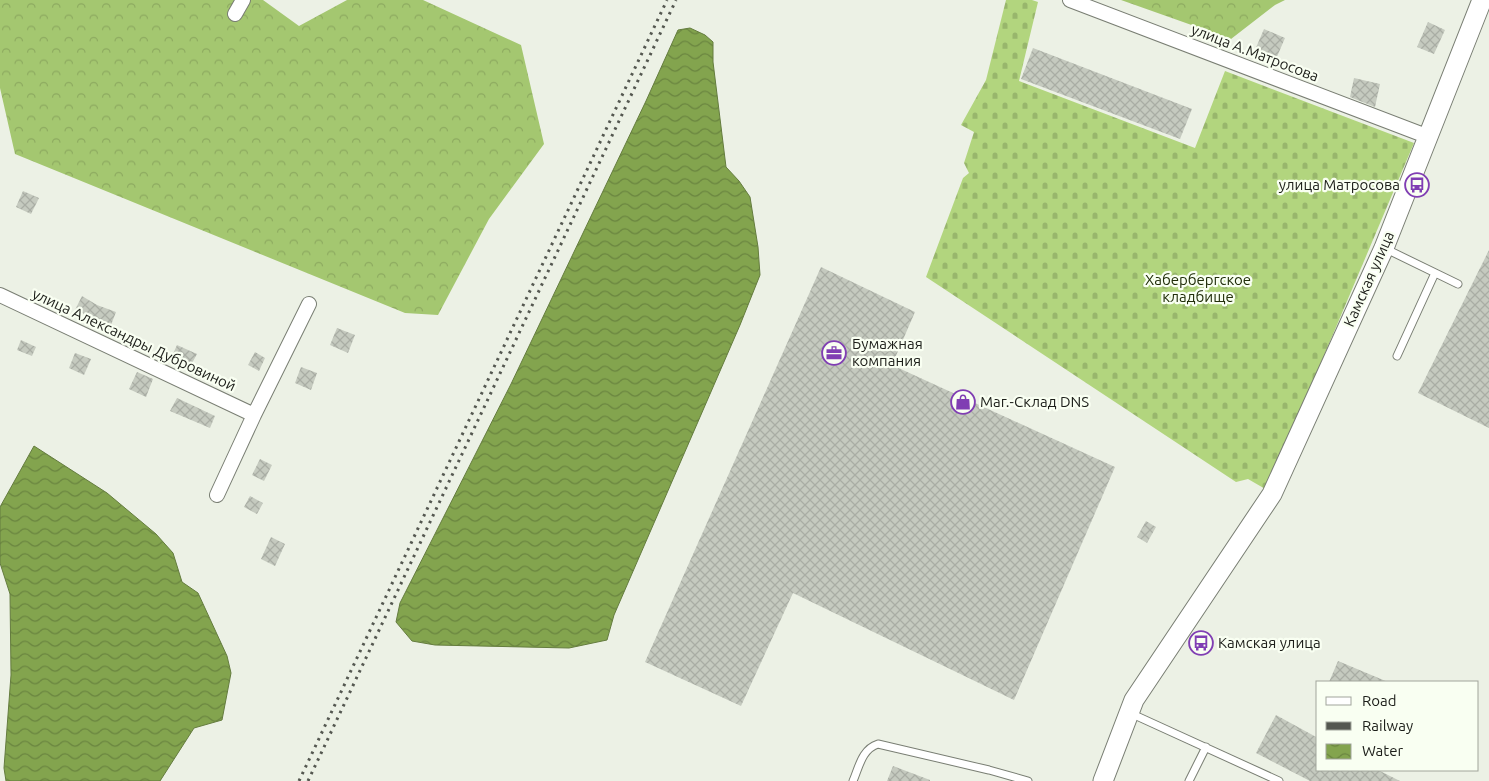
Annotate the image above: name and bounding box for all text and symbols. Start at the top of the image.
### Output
street label: улица А.Матросова [1189,20,1321,85]
bus stop icon: улица Матросова [1404,172,1430,198]
place label: улица Матросова [1279,176,1400,193]
street label: Камская улица [1340,228,1397,329]
park label: Хабербергское кладбище [1145,271,1251,305]
street label: улица Александры Дубровиной [30,285,239,394]
place label: Бумажная компания [852,335,923,369]
office icon: Бумажная компания [821,340,847,366]
shop icon: Маг.-Склад DNS [950,389,976,415]
place label: Маг.-Склад DNS [980,393,1089,410]
bus stop icon: Камская улица [1188,630,1214,656]
place label: Камская улица [1218,634,1321,651]
legend [1316,681,1479,771]
text: Road [1362,692,1397,709]
text: Railway [1362,717,1413,734]
text: Water [1362,742,1403,759]

